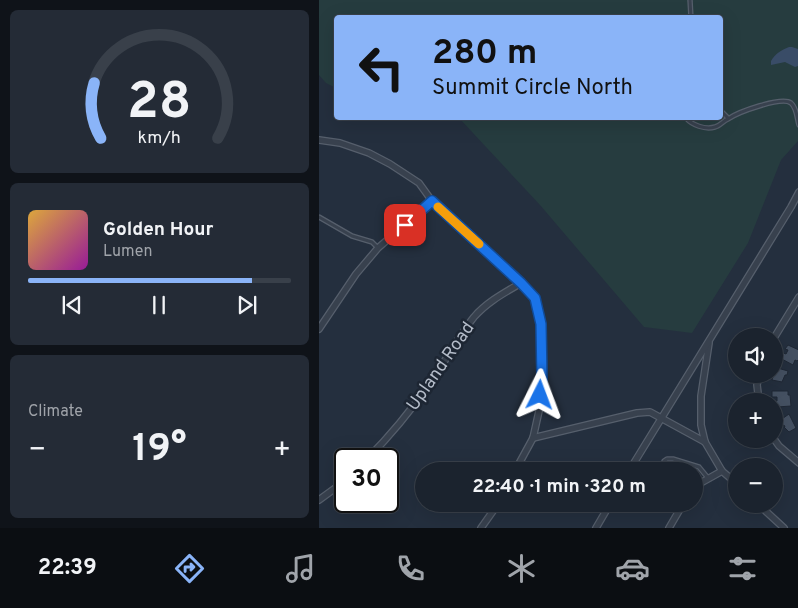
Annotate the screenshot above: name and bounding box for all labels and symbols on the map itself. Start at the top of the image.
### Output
pin [384,204,426,246]
street label: Upland Road [402,318,480,416]
position arrow [513,368,565,420]
speed limit sign: 30 [334,448,399,513]

